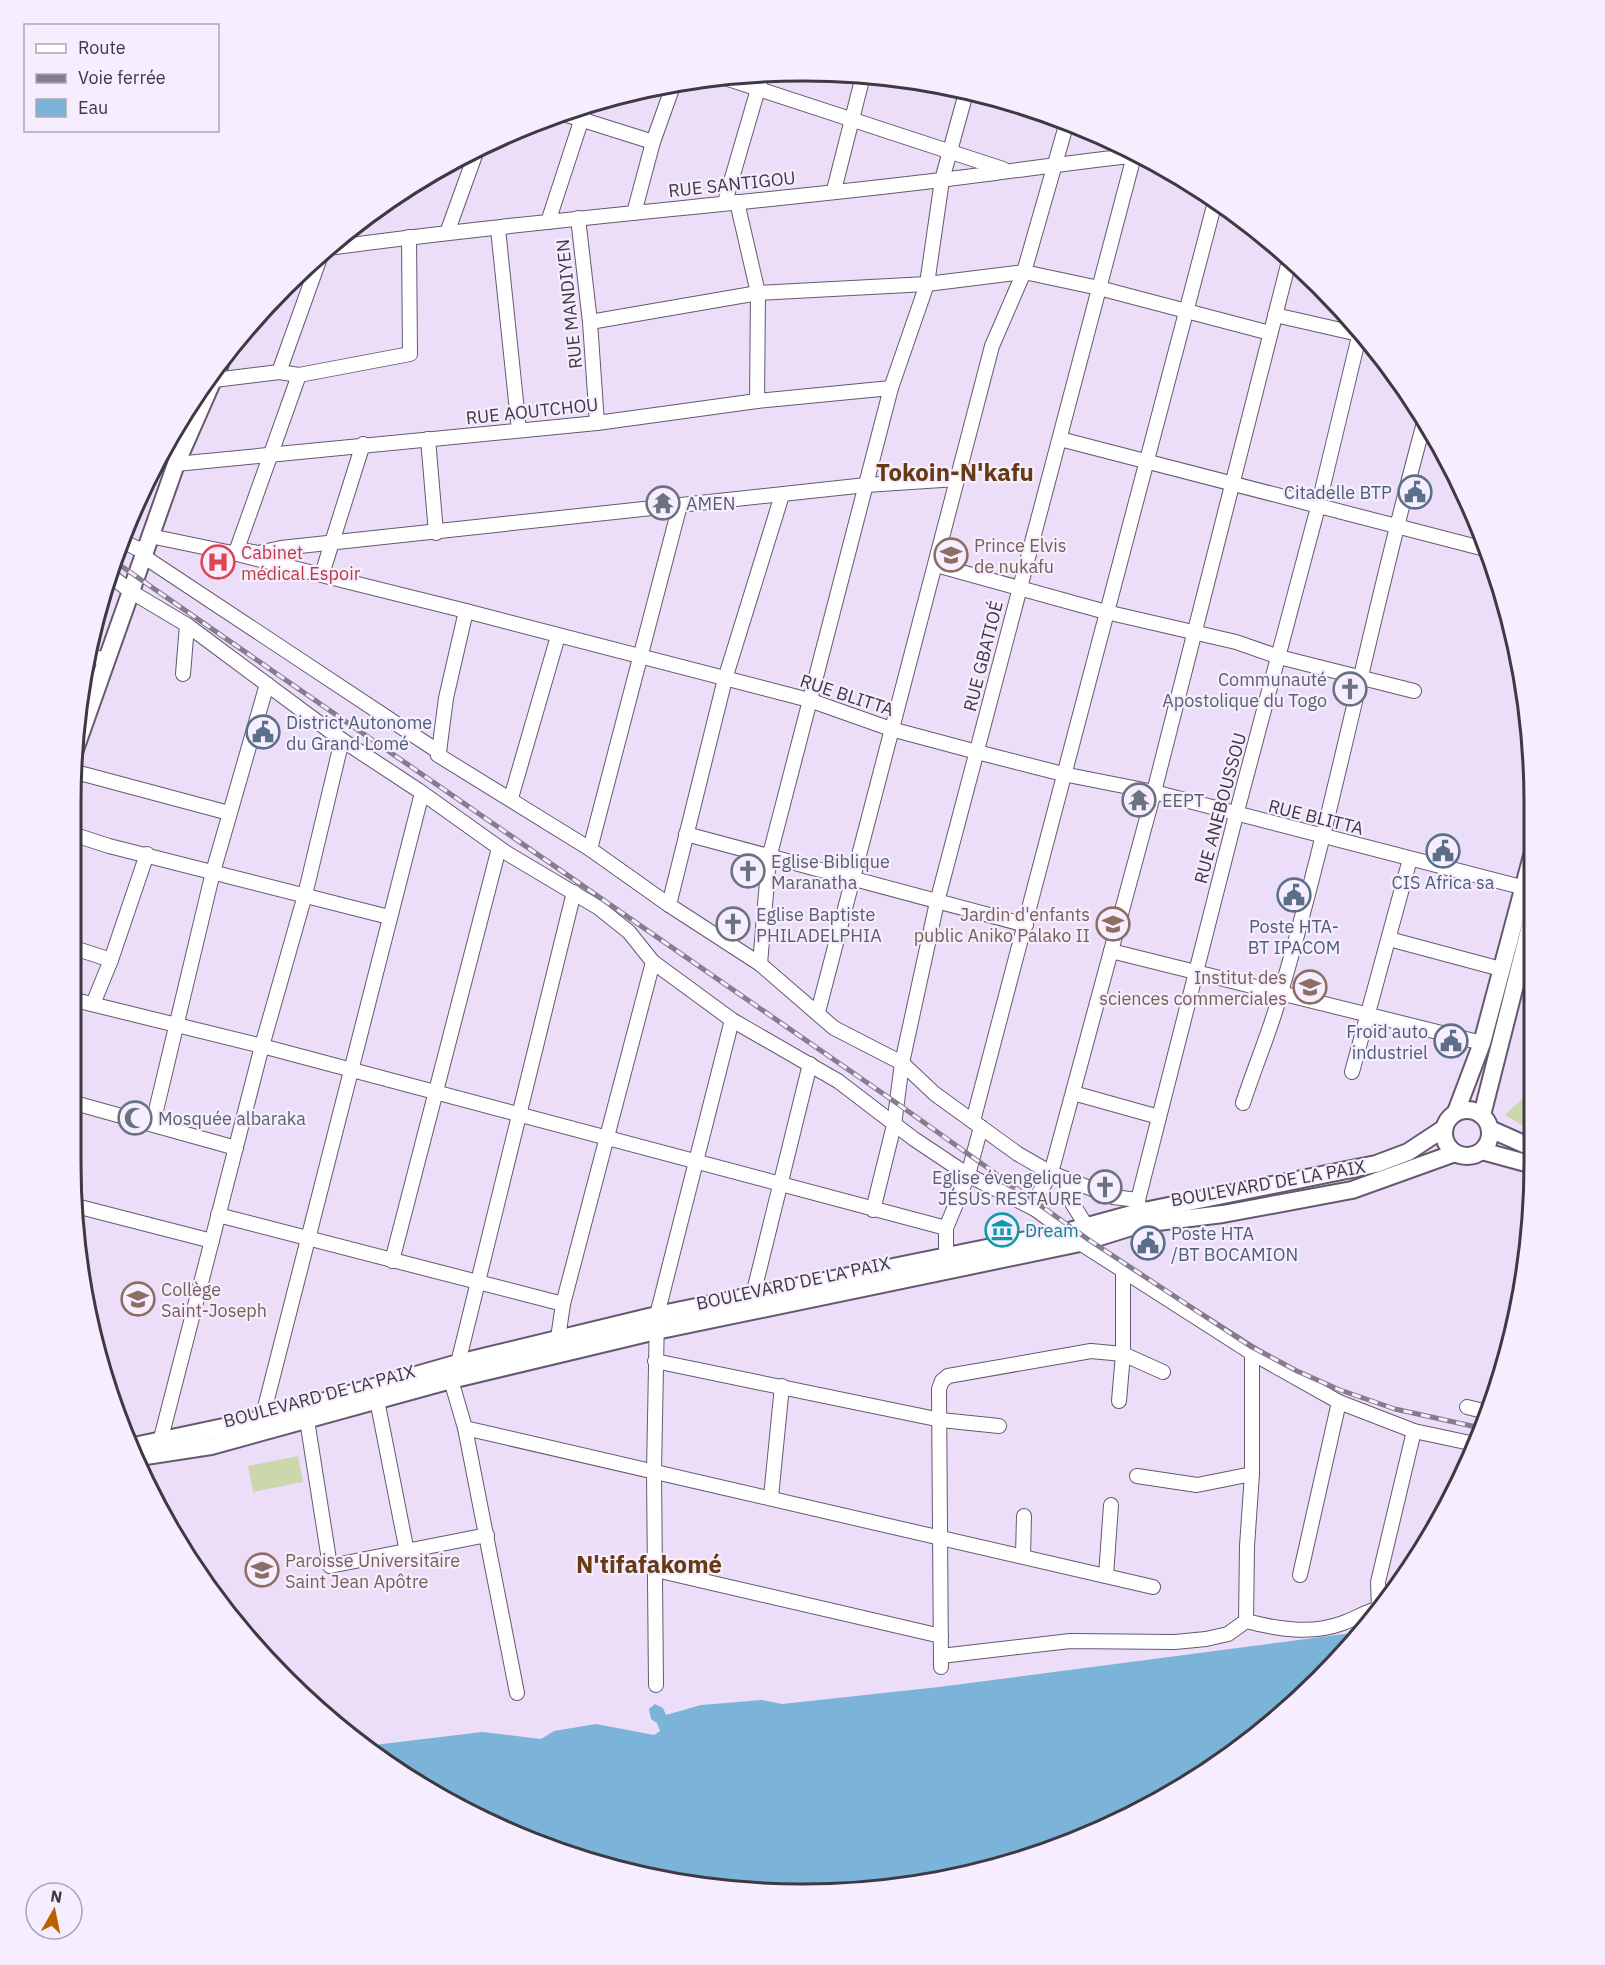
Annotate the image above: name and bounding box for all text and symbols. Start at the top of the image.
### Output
legend [24,24,219,132]
text: Route [78,36,126,59]
text: Voie ferrée [78,66,166,89]
text: Eau [78,96,108,119]
street label: RUE SANTIGOU [667,166,797,202]
street label: RUE MANDIYEN [551,238,587,370]
street label: RUE AOUTCHOU [465,393,599,429]
district label: Tokoin-N'kafu [876,456,1034,488]
public building icon: Citadelle BTP [1397,474,1433,510]
place label: Citadelle BTP [1284,481,1392,504]
temple icon: AMEN [645,485,681,521]
place label: AMEN [686,492,735,515]
place label: Prince Elvis de nukafu [974,534,1066,578]
school or university icon: Prince Elvis de nukafu [933,537,969,573]
place label: Cabinet médical Espoir [241,541,361,585]
hospital icon: Cabinet médical Espoir [200,544,236,580]
street label: RUE GBATIOÉ [958,598,1008,714]
place label: Communauté Apostolique du Togo [1162,668,1327,712]
street label: RUE BLITTA [797,669,897,721]
church icon: Communauté Apostolique du Togo [1332,671,1368,707]
place label: District Autonome du Grand Lomé [286,711,432,755]
public building icon: District Autonome du Grand Lomé [245,714,281,750]
street label: RUE ANEBOUSSOU [1189,730,1251,886]
temple icon: EEPT [1121,782,1157,818]
place label: EEPT [1162,789,1204,812]
street label: RUE BLITTA [1266,794,1367,840]
public building icon: CIS Africa sa [1425,833,1461,869]
place label: Eglise Biblique Maranatha [771,850,890,894]
church icon: Eglise Biblique Maranatha [730,853,766,889]
place label: CIS Africa sa [1392,871,1495,894]
public building icon: Poste HTA- BT IPACOM [1276,877,1312,913]
place label: Eglise Baptiste PHILADELPHIA [756,903,882,947]
place label: Jardin d'enfants public Aniko Palako II [914,903,1090,947]
church icon: Eglise Baptiste PHILADELPHIA [715,906,751,942]
school or university icon: Jardin d'enfants public Aniko Palako II [1095,906,1131,942]
place label: Poste HTA- BT IPACOM [1248,915,1340,959]
place label: Institut des sciences commerciales [1099,966,1287,1010]
school or university icon: Institut des sciences commerciales [1292,969,1328,1005]
place label: Froid auto industriel [1346,1020,1428,1064]
public building icon: Froid auto industriel [1433,1023,1469,1059]
mosque icon: Mosquée albaraka [117,1100,153,1136]
place label: Mosquée albaraka [158,1107,306,1130]
street label: BOULEVARD DE LA PAIX [1169,1155,1367,1211]
place label: Eglise évengelique JÉSUS RESTAURE [932,1166,1082,1210]
church icon: Eglise évengelique JÉSUS RESTAURE [1087,1169,1123,1205]
museum icon: Dream [984,1212,1020,1248]
place label: Dream [1025,1219,1079,1242]
place label: Poste HTA /BT BOCAMION [1171,1222,1298,1266]
public building icon: Poste HTA /BT BOCAMION [1130,1225,1166,1261]
street label: BOULEVARD DE LA PAIX [694,1251,892,1315]
place label: Collège Saint-Joseph [161,1278,267,1322]
school or university icon: Collège Saint-Joseph [120,1281,156,1317]
street label: BOULEVARD DE LA PAIX [221,1359,417,1433]
district label: N'tifafakomé [576,1548,722,1580]
place label: Paroisse Universitaire Saint Jean Apôtre [285,1549,460,1593]
school or university icon: Paroisse Universitaire Saint Jean Apôtre [244,1552,280,1588]
north arrow [24,1881,84,1941]
text: N [49,1885,64,1907]

